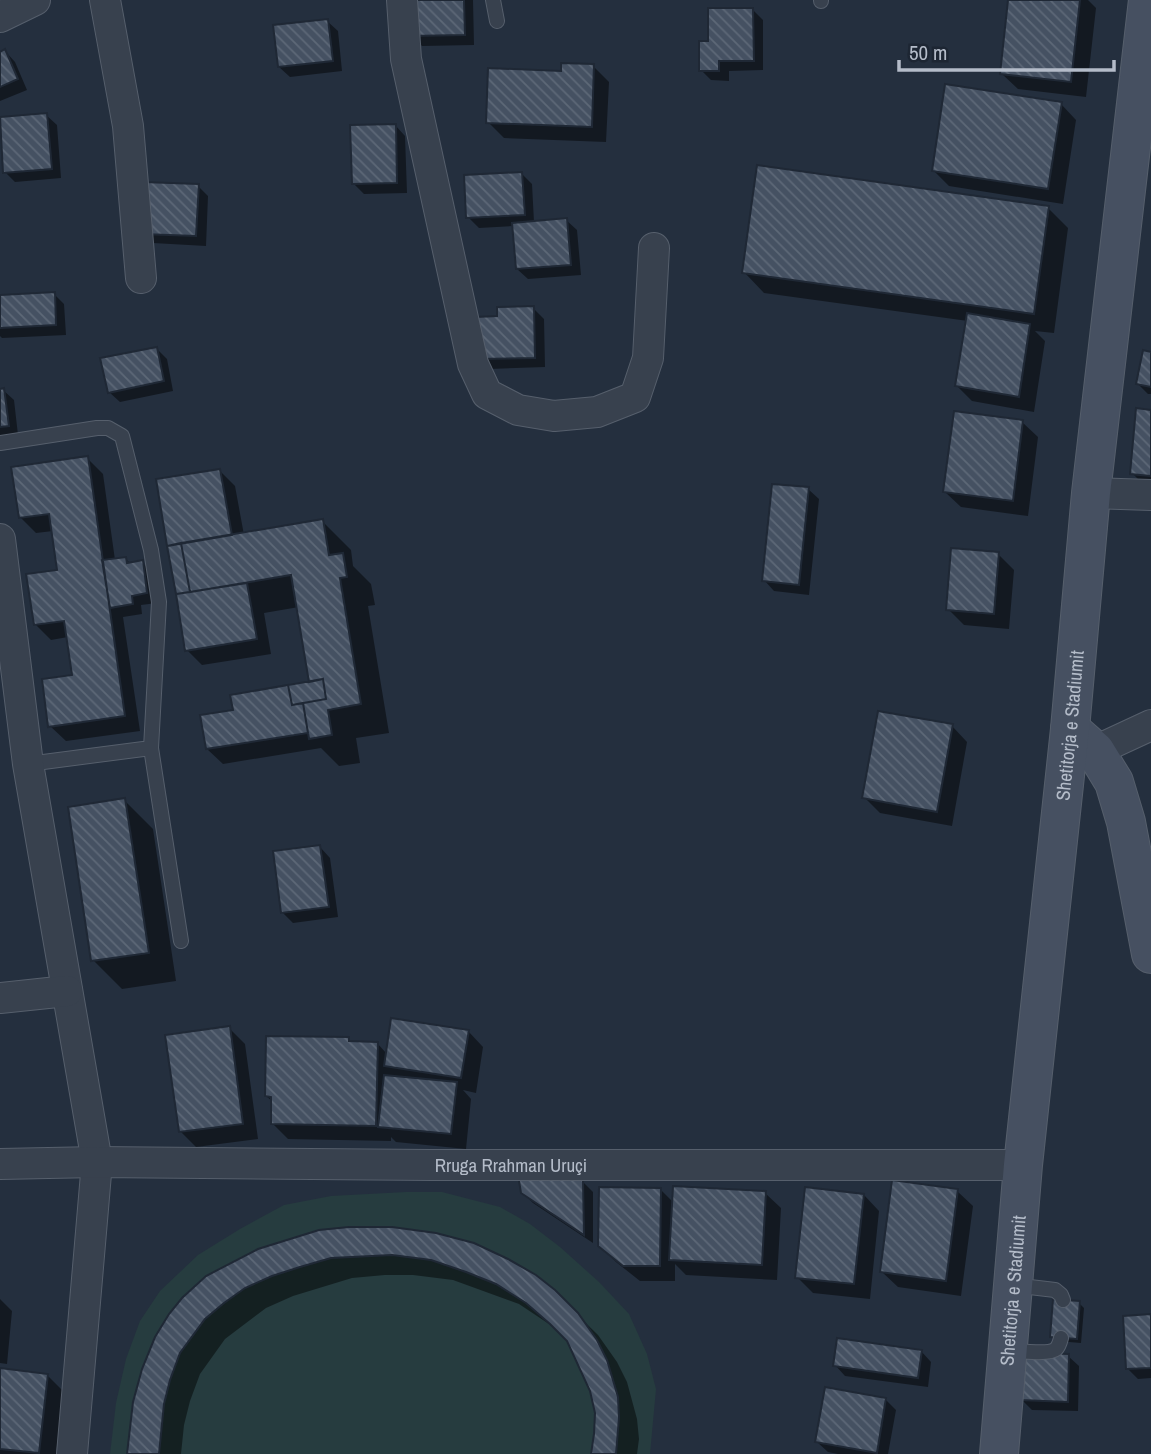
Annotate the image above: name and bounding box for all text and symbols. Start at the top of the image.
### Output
scale bar [899,28,1114,72]
text: 50 m [909,38,947,67]
street label: Shetitorja e Stadiumit [1049,649,1090,802]
street label: Rruga Rrahman Uruçi [435,1152,587,1178]
street label: Shetitorja e Stadiumit [993,1214,1032,1367]

